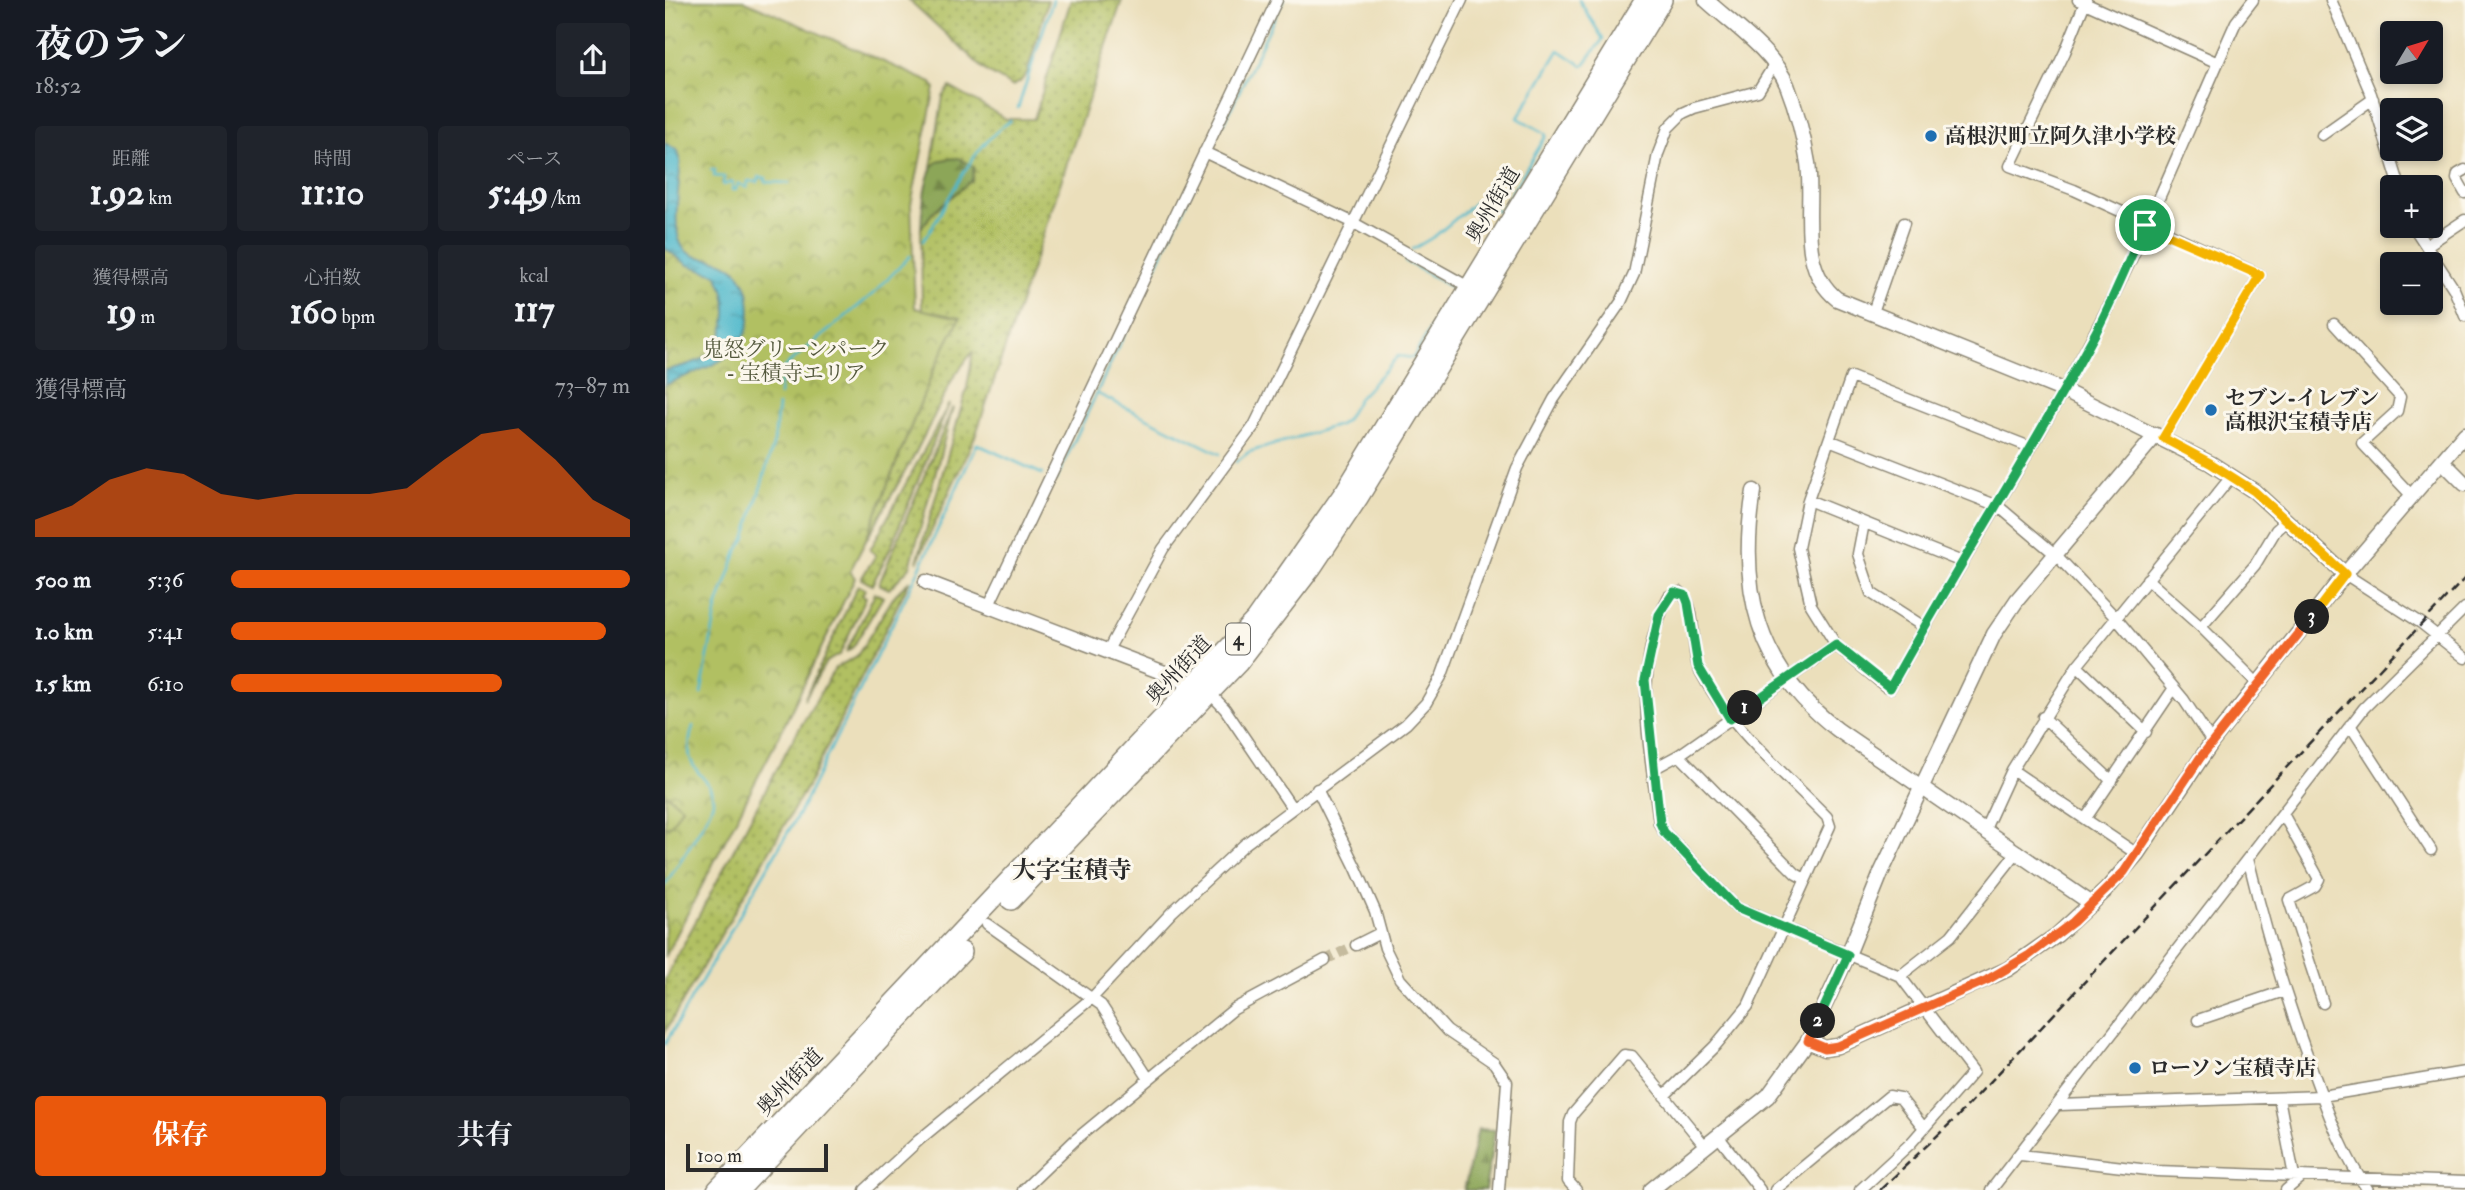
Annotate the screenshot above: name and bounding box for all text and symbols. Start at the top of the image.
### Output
text: 夜のラン [35,21,187,69]
north arrow [2380,21,2443,84]
map controls [2380,21,2443,315]
button: share [556,23,630,97]
text: 18:52 [35,71,81,100]
button: layers [2380,98,2443,161]
place label: 高根沢町立阿久津小学校 [1945,123,2176,150]
marker: 高根沢町立阿久津小学校 [1923,128,1939,144]
text: 距離 [112,147,150,171]
text: 時間 [313,147,352,171]
text: ペース [506,147,562,171]
street label: 奥州街道 [1460,162,1526,248]
text: 1.92 [89,171,144,215]
text: 11:10 [301,171,364,215]
text: 5:49 [487,171,548,215]
button: + [2380,175,2443,238]
text: km [144,186,172,210]
text: /km [548,186,581,210]
pin [2115,195,2175,255]
icon: arrive [2126,206,2164,244]
button: − [2380,252,2443,315]
text: kcal [520,264,549,288]
text: 獲得標高 [93,266,169,290]
text: 心拍数 [304,266,361,290]
text: 117 [514,288,555,332]
text: 19 [106,290,137,334]
text: 160 [290,290,338,334]
text: m [137,305,155,329]
text: bpm [338,305,375,329]
park label: 鬼怒グリーンパーク - 宝積寺エリア [702,336,890,387]
text: 73–87 m [555,371,630,400]
text: 獲得標高 [35,375,127,404]
place label: セブン-イレブン 高根沢宝積寺店 [2225,385,2379,436]
marker: セブン-イレブン 高根沢宝積寺店 [2203,402,2219,418]
text: 500 m [35,565,91,594]
text: 5:36 [147,565,183,594]
pin: 3 [2295,600,2329,634]
text: 3 [2308,604,2315,628]
text: 1.0 km [35,617,93,646]
text: 5:41 [147,617,183,646]
road number: 4 [1226,624,1250,654]
street label: 奥州街道 [1140,630,1218,710]
text: 1.5 km [35,669,91,698]
text: 6:10 [147,669,184,698]
pin: 1 [1727,690,1763,726]
text: 1 [1741,695,1748,719]
district label: 大字宝積寺 [1012,855,1132,886]
pin: 2 [1801,1004,1835,1038]
text: 2 [1813,1008,1822,1032]
street label: 奥州街道 [751,1042,829,1122]
place label: ローソン宝積寺店 [2149,1055,2316,1082]
marker: ローソン宝積寺店 [2127,1060,2143,1076]
button: 保存 [35,1096,326,1176]
button: 共有 [340,1096,630,1176]
scale bar [686,1141,828,1173]
text: 100 m [697,1144,742,1168]

